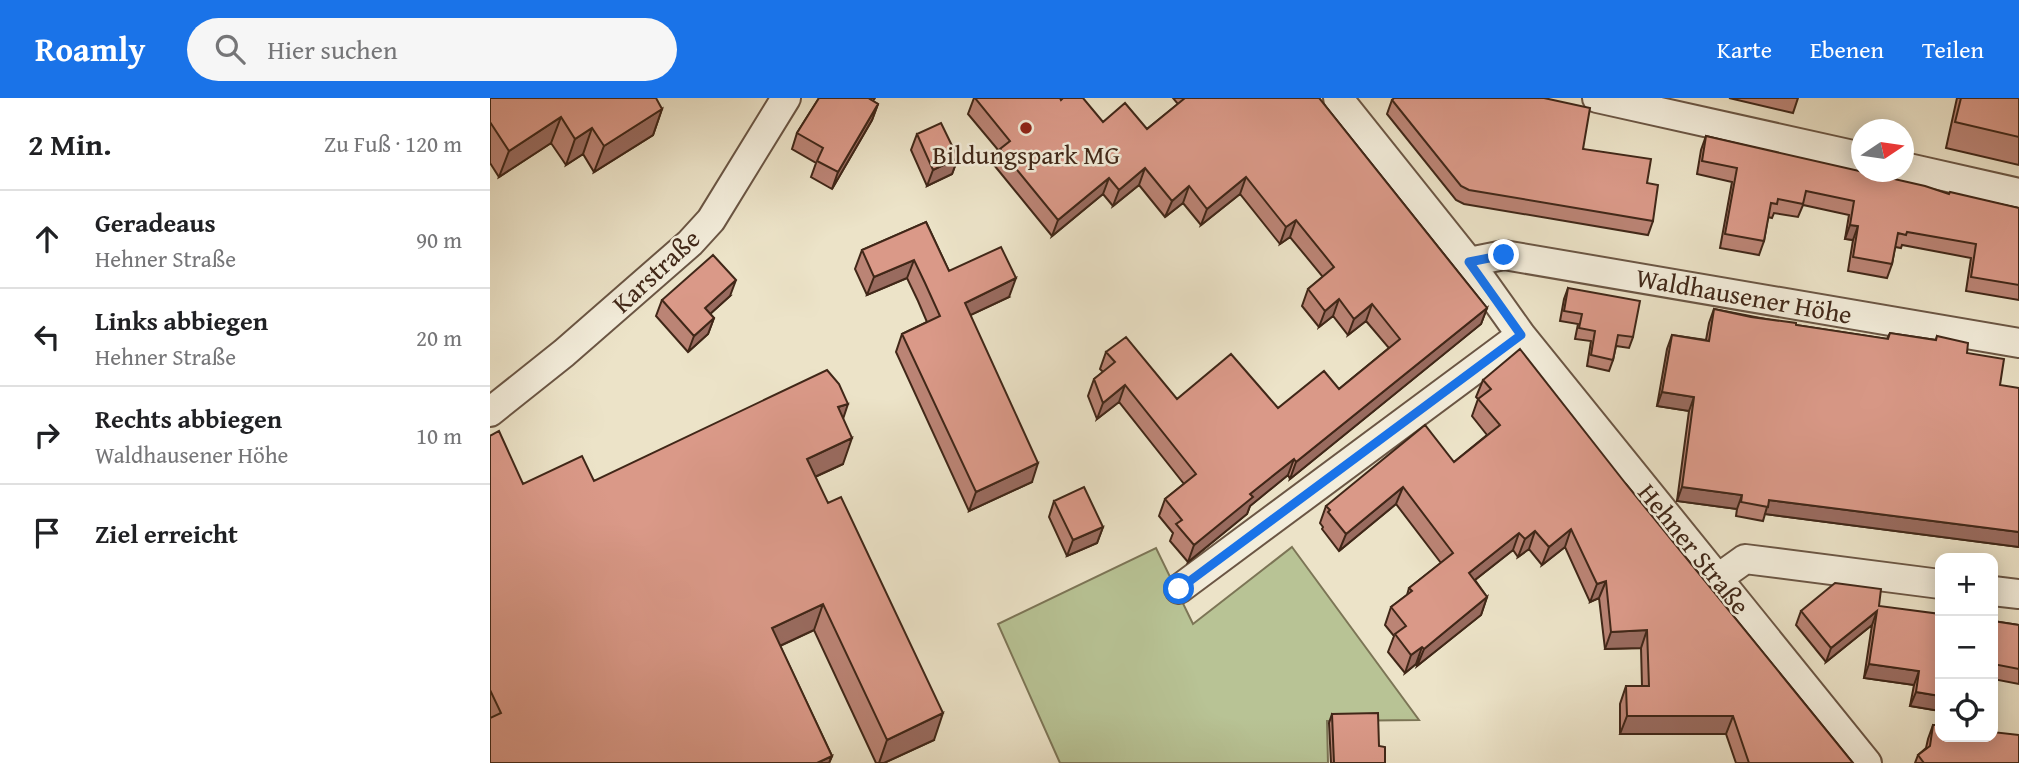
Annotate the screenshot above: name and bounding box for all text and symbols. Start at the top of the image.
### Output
search box [187,18,677,81]
text: Roamly [35,25,145,73]
icon: search [211,30,249,68]
text: Hier suchen [267,30,398,69]
text: Karte [1717,32,1772,67]
text: Ebenen [1810,32,1884,67]
text: Teilen [1922,32,1984,67]
north arrow [1851,119,1914,182]
marker: Bildungspark MG [1018,120,1034,136]
text: 2 Min. [28,122,111,166]
text: Zu Fuß · 120 m [324,127,462,160]
place label: Bildungspark MG [932,135,1120,174]
text: Geradeaus [95,203,216,242]
icon: ahead [28,220,66,258]
street label: Karstraße [603,220,708,322]
text: 90 m [416,223,462,256]
route end [1488,239,1519,270]
text: Hehner Straße [95,242,236,275]
street label: Waldhausener Höhe [1633,257,1855,334]
text: Links abbiegen [95,301,268,340]
icon: left [28,318,66,356]
text: 20 m [416,321,462,354]
text: Hehner Straße [95,340,236,373]
text: Rechts abbiegen [95,399,282,438]
icon: right [28,416,66,454]
text: 10 m [416,419,462,452]
text: Waldhausener Höhe [95,438,288,471]
street label: Hehner Straße [1629,474,1760,623]
icon: arrive [28,514,66,552]
text: Ziel erreicht [95,514,238,553]
map controls [1935,553,1998,742]
button: + [1935,553,1998,616]
route start [1163,573,1194,604]
button: − [1935,616,1998,679]
button: locate [1935,679,1998,742]

